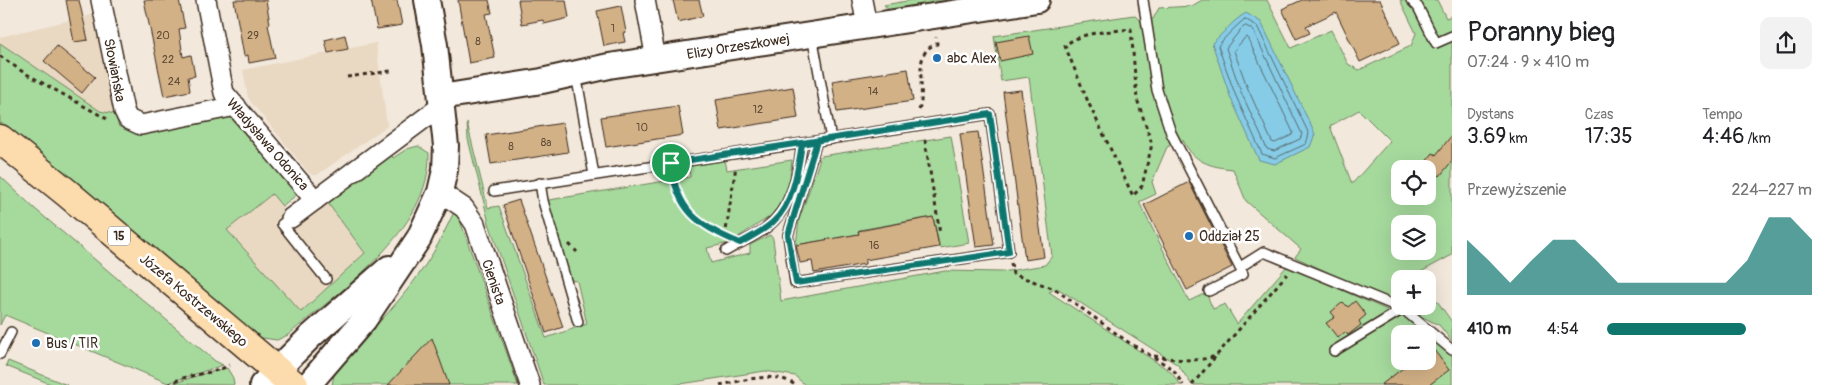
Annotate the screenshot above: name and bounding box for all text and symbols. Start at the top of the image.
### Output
text: Poranny bieg [1467,15,1615,50]
button: share [1760,17,1812,69]
house number: 1 [611,22,615,35]
house number: 20 [156,29,170,42]
house number: 29 [247,29,259,42]
street label: Elizy Orzeszkowej [685,30,791,63]
house number: 8 [475,35,481,48]
street label: Słowiańska [100,37,129,103]
place label: abc Alex [947,50,997,67]
marker: abc Alex [931,52,943,64]
text: 07:24 · 9 × 410 m [1467,52,1589,72]
house number: 22 [162,53,174,66]
house number: 24 [168,75,181,88]
house number: 14 [868,85,879,98]
street label: Władysława Odonica [223,95,312,194]
house number: 12 [753,103,763,116]
text: Dystans [1467,106,1514,123]
text: Czas [1585,106,1613,123]
text: Tempo [1702,106,1743,123]
house number: 10 [636,121,648,134]
text: 3.69 [1467,123,1506,150]
text: 17:35 [1585,123,1633,150]
text: 4:46 [1702,123,1745,150]
text: km [1506,130,1528,147]
text: /km [1745,130,1771,147]
house number: 8a [541,136,551,149]
house number: 8 [508,140,514,153]
pin [650,142,692,184]
icon: arrive [657,149,685,177]
map controls [1391,160,1436,370]
button: locate [1391,160,1436,205]
text: Przewyższenie [1467,180,1566,200]
text: 224–227 m [1731,180,1812,200]
button: layers [1391,215,1436,260]
road number: 15 [108,227,130,246]
place label: Oddział 25 [1199,228,1260,245]
marker: Oddział 25 [1183,230,1195,242]
house number: 16 [869,239,879,252]
street label: Józefa Kostrzewskiego [136,250,252,351]
street label: Cienista [478,257,509,307]
button: + [1391,270,1436,315]
text: 410 m [1467,319,1511,339]
text: 4:54 [1547,319,1579,339]
button: − [1391,325,1436,370]
place label: Bus / TIR [46,335,98,352]
marker: Bus / TIR [30,337,42,349]

